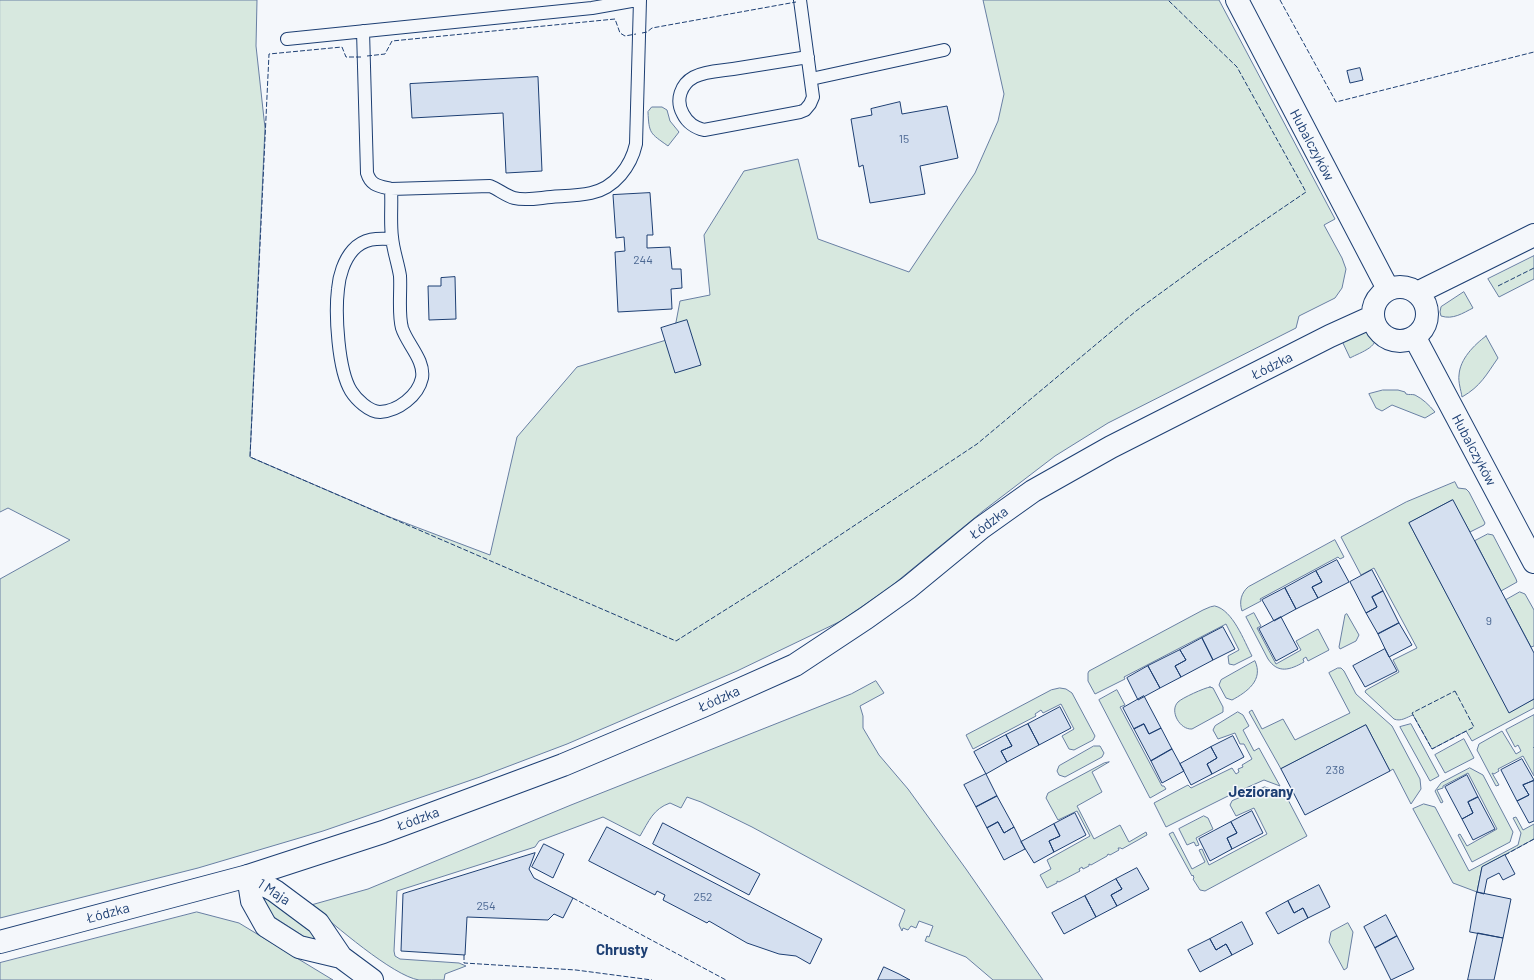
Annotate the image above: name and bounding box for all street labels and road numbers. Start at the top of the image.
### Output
street label: Hubalczyków [1286,106,1338,184]
street label: Łódzka [1249,349,1295,383]
street label: Hubalczyków [1448,411,1500,489]
street label: Łódzka [966,503,1012,543]
street label: Łódzka [696,682,742,716]
street label: Łódzka [395,804,441,834]
street label: 1 Maja [255,875,293,909]
street label: Łódzka [85,899,131,927]

